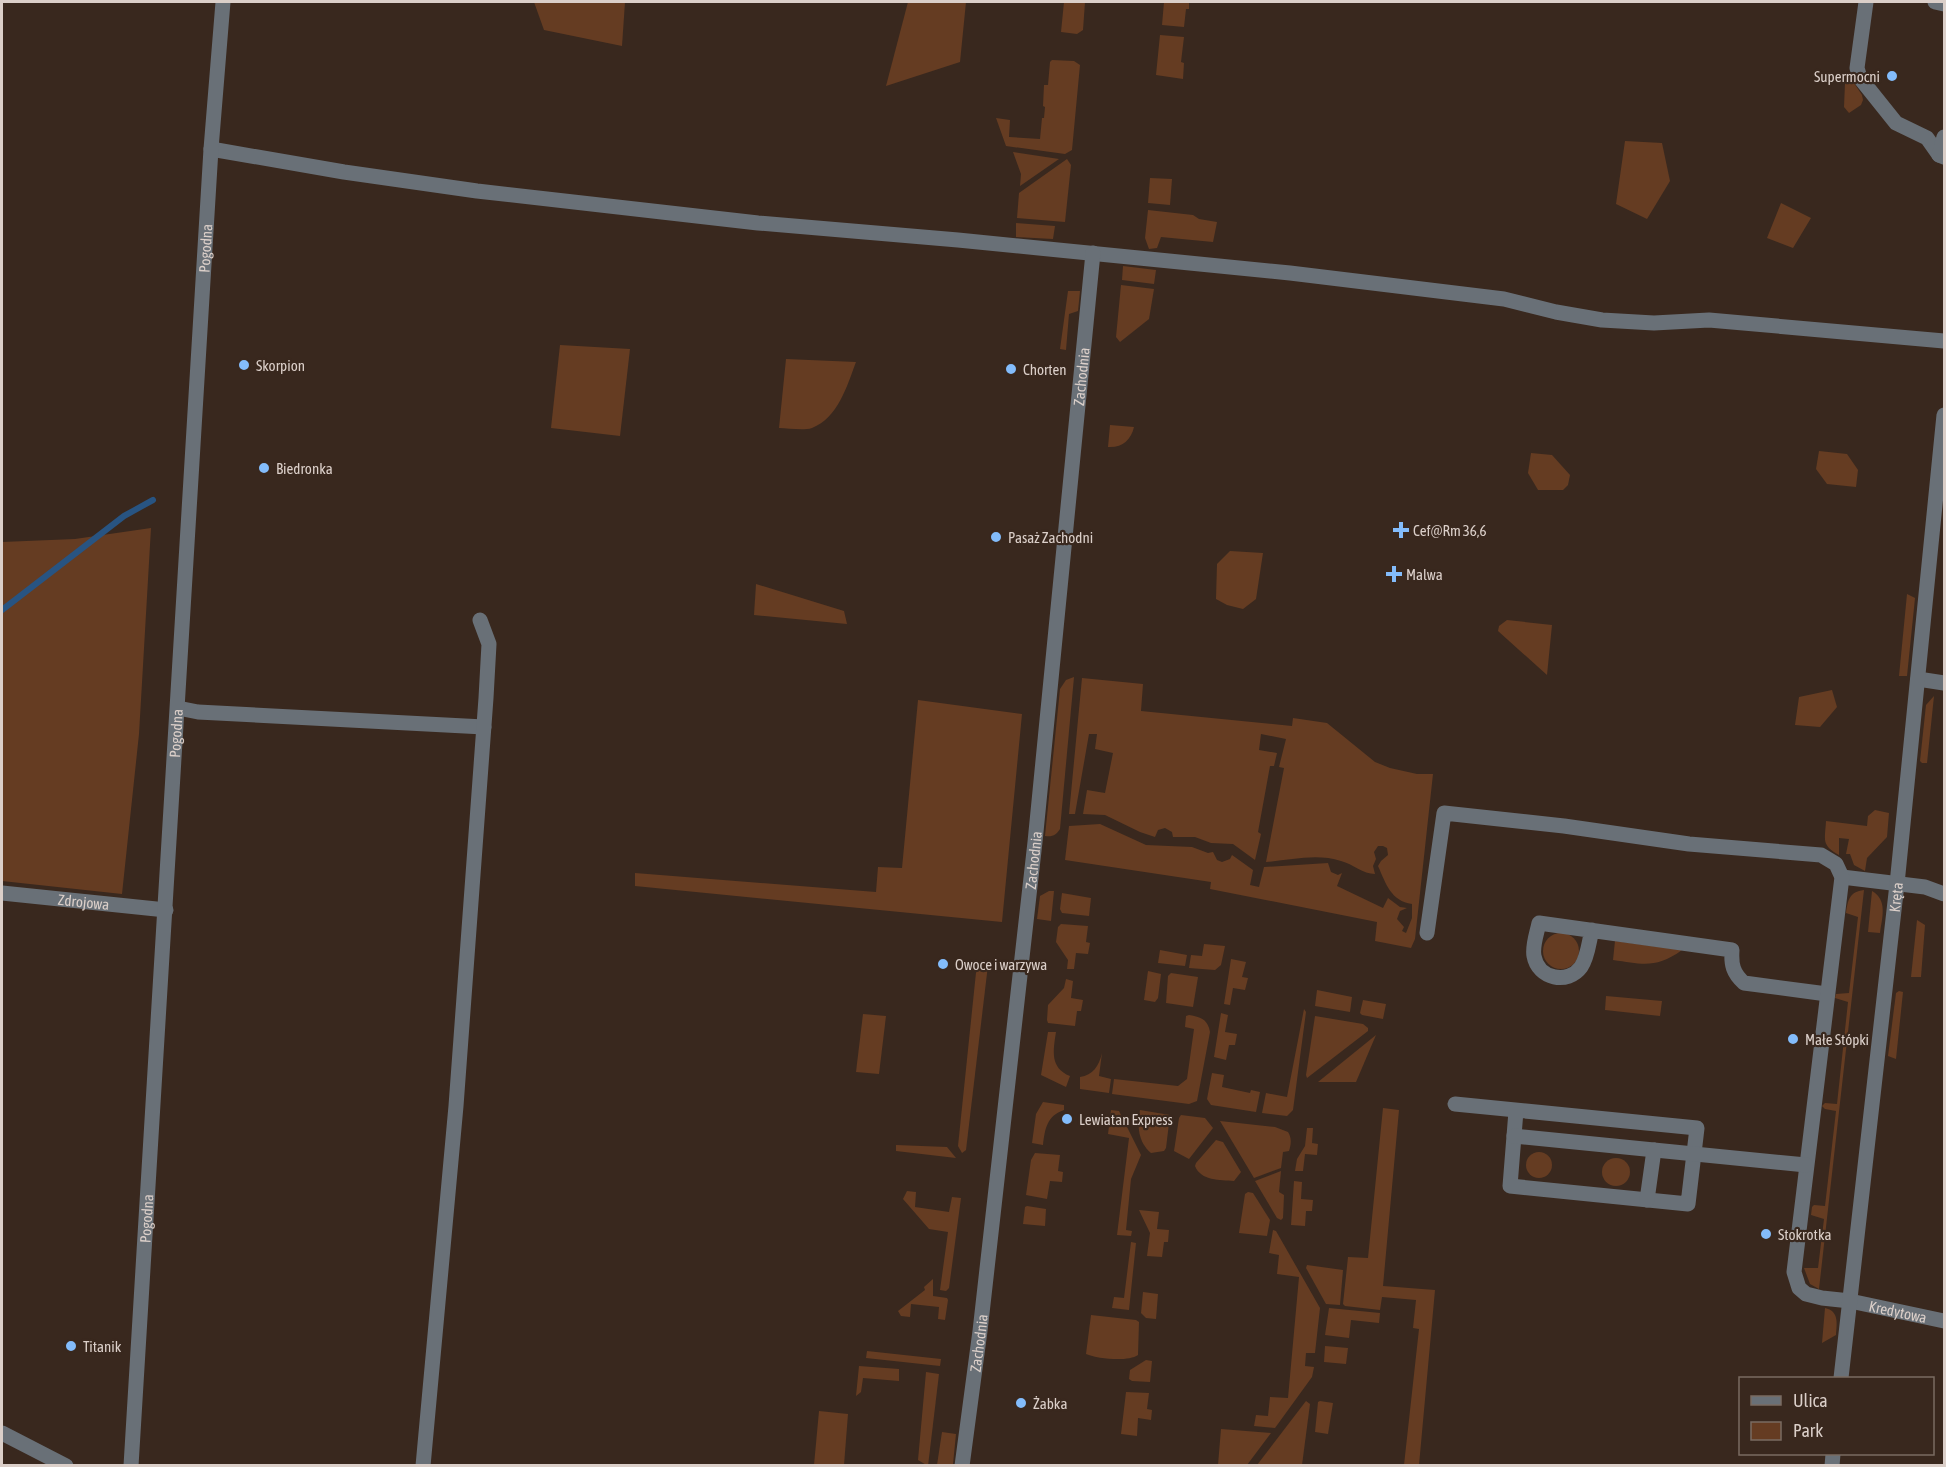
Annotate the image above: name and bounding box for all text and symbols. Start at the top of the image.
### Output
place label: Supermocni [1814,68,1880,85]
marker: Supermocni [1885,69,1899,83]
street label: Pogodna [195,223,215,273]
street label: Zachodnia [1070,347,1092,406]
place label: Skorpion [256,357,305,374]
marker: Skorpion [237,358,251,372]
place label: Chorten [1023,361,1067,378]
marker: Chorten [1004,362,1018,376]
place label: Biedronka [276,460,333,477]
marker: Biedronka [257,461,271,475]
place label: Cef@Rm 36,6 [1413,522,1487,539]
marker: Cef@Rm 36,6 [1394,523,1408,537]
place label: Pasaż Zachodni [1008,529,1093,546]
marker: Pasaż Zachodni [989,530,1003,544]
place label: Malwa [1406,566,1443,583]
marker: Malwa [1387,567,1401,581]
street label: Pogodna [166,708,185,758]
street label: Zachodnia [1021,830,1045,890]
street label: Kręta [1885,881,1906,913]
street label: Zdrojowa [57,890,110,913]
place label: Owoce i warzywa [955,956,1047,973]
marker: Owoce i warzywa [936,957,950,971]
place label: Małe Stópki [1805,1031,1869,1048]
marker: Małe Stópki [1786,1032,1800,1046]
place label: Lewiatan Express [1079,1111,1173,1128]
marker: Lewiatan Express [1060,1112,1074,1126]
street label: Pogodna [136,1194,156,1243]
place label: Stokrotka [1778,1226,1832,1243]
marker: Stokrotka [1759,1227,1773,1241]
street label: Kredytowa [1867,1297,1928,1326]
street label: Zachodnia [966,1313,990,1373]
place label: Titanik [83,1338,122,1355]
marker: Titanik [64,1339,78,1353]
legend [1739,1377,1934,1455]
text: Ulica [1793,1390,1828,1411]
place label: Żabka [1033,1395,1067,1412]
marker: Żabka [1014,1396,1028,1410]
text: Park [1793,1420,1823,1441]

